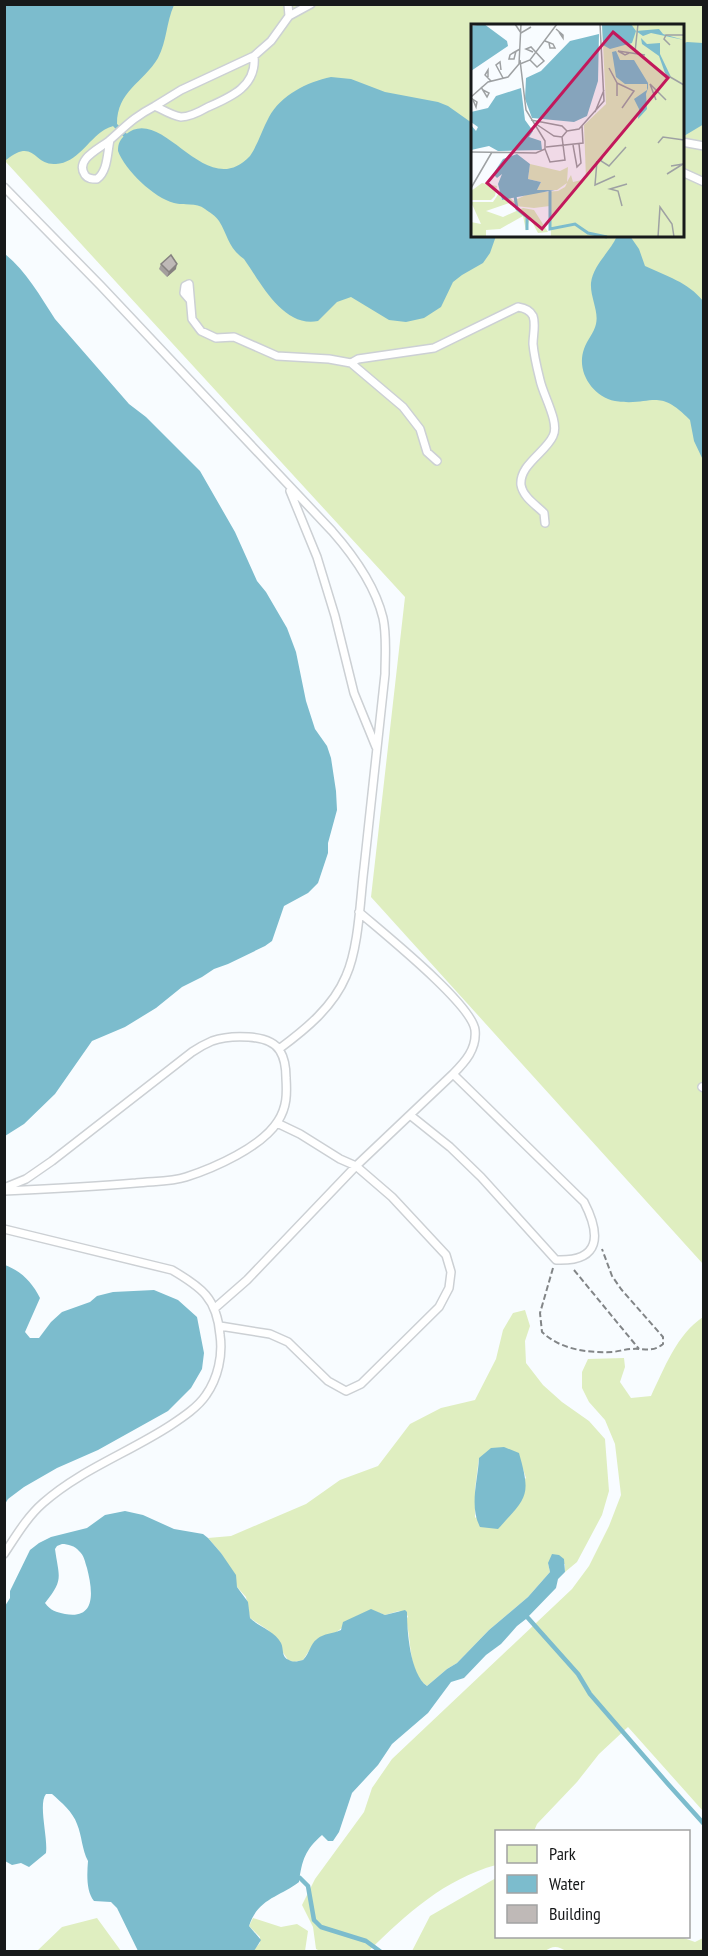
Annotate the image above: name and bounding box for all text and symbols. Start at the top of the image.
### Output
inset map [471,24,684,237]
legend [495,1830,690,1938]
text: Park [549,1842,576,1865]
text: Water [549,1872,585,1895]
text: Building [549,1902,601,1925]

